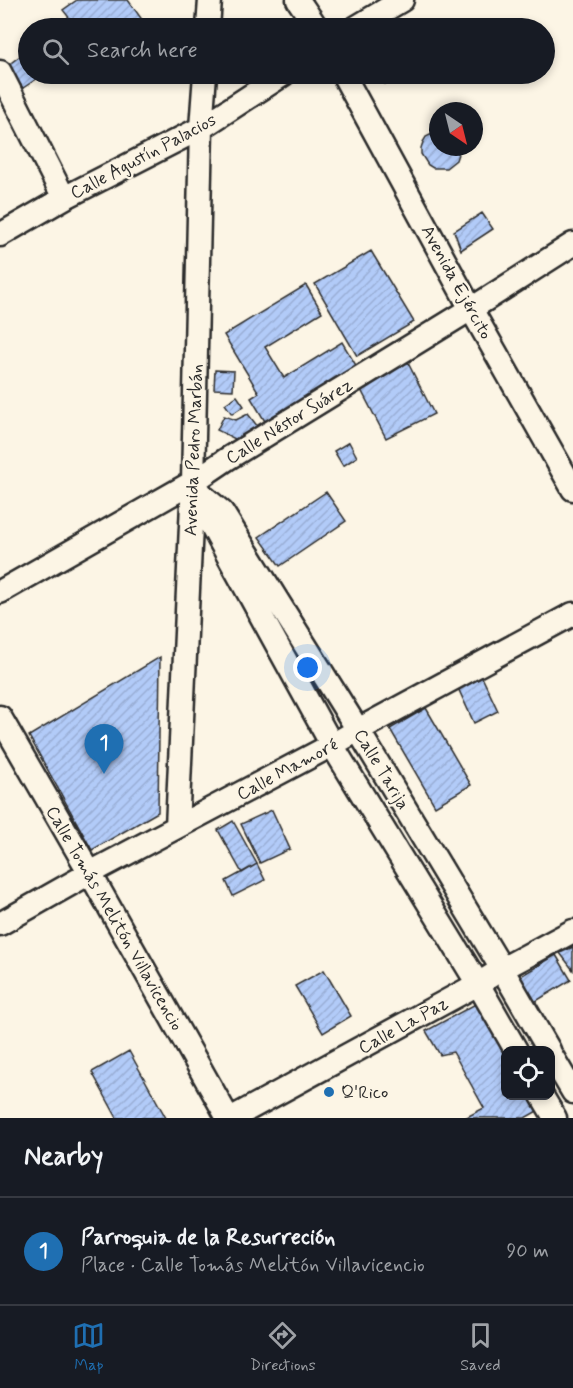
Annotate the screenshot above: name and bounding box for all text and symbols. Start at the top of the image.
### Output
search box [18,18,555,84]
icon: search [39,35,72,68]
text: Search here [87,37,198,65]
north arrow [429,102,483,156]
street label: Calle Agustín Palacios [66,108,221,205]
street label: Avenida Ejército [415,221,497,344]
street label: Avenida Pedro Marbán [179,364,209,537]
street label: Calle Néstor Suárez [222,373,358,471]
your location [293,653,322,682]
pin: 1 [84,724,124,774]
street label: Calle Tarija [348,725,415,814]
street label: Calle Mamoré [233,733,342,807]
street label: Calle Tomás Melitón Villavicencio [40,802,189,1035]
street label: Calle La Paz [354,991,453,1060]
map controls [501,1046,555,1100]
button: locate [501,1046,555,1100]
place label: Q'Rico [341,1081,388,1105]
marker: Q'Rico [322,1085,336,1099]
text: Nearby [24,1140,103,1174]
text: Parroquia de la Resurreción [81,1224,335,1252]
text: 1 [39,1238,48,1265]
text: 90 m [506,1238,549,1265]
text: Place · Calle Tomás Melitón Villavicencio [81,1252,425,1279]
tab: Map [72,1319,105,1376]
tab: Directions [250,1319,316,1376]
tab: Saved [460,1319,501,1376]

